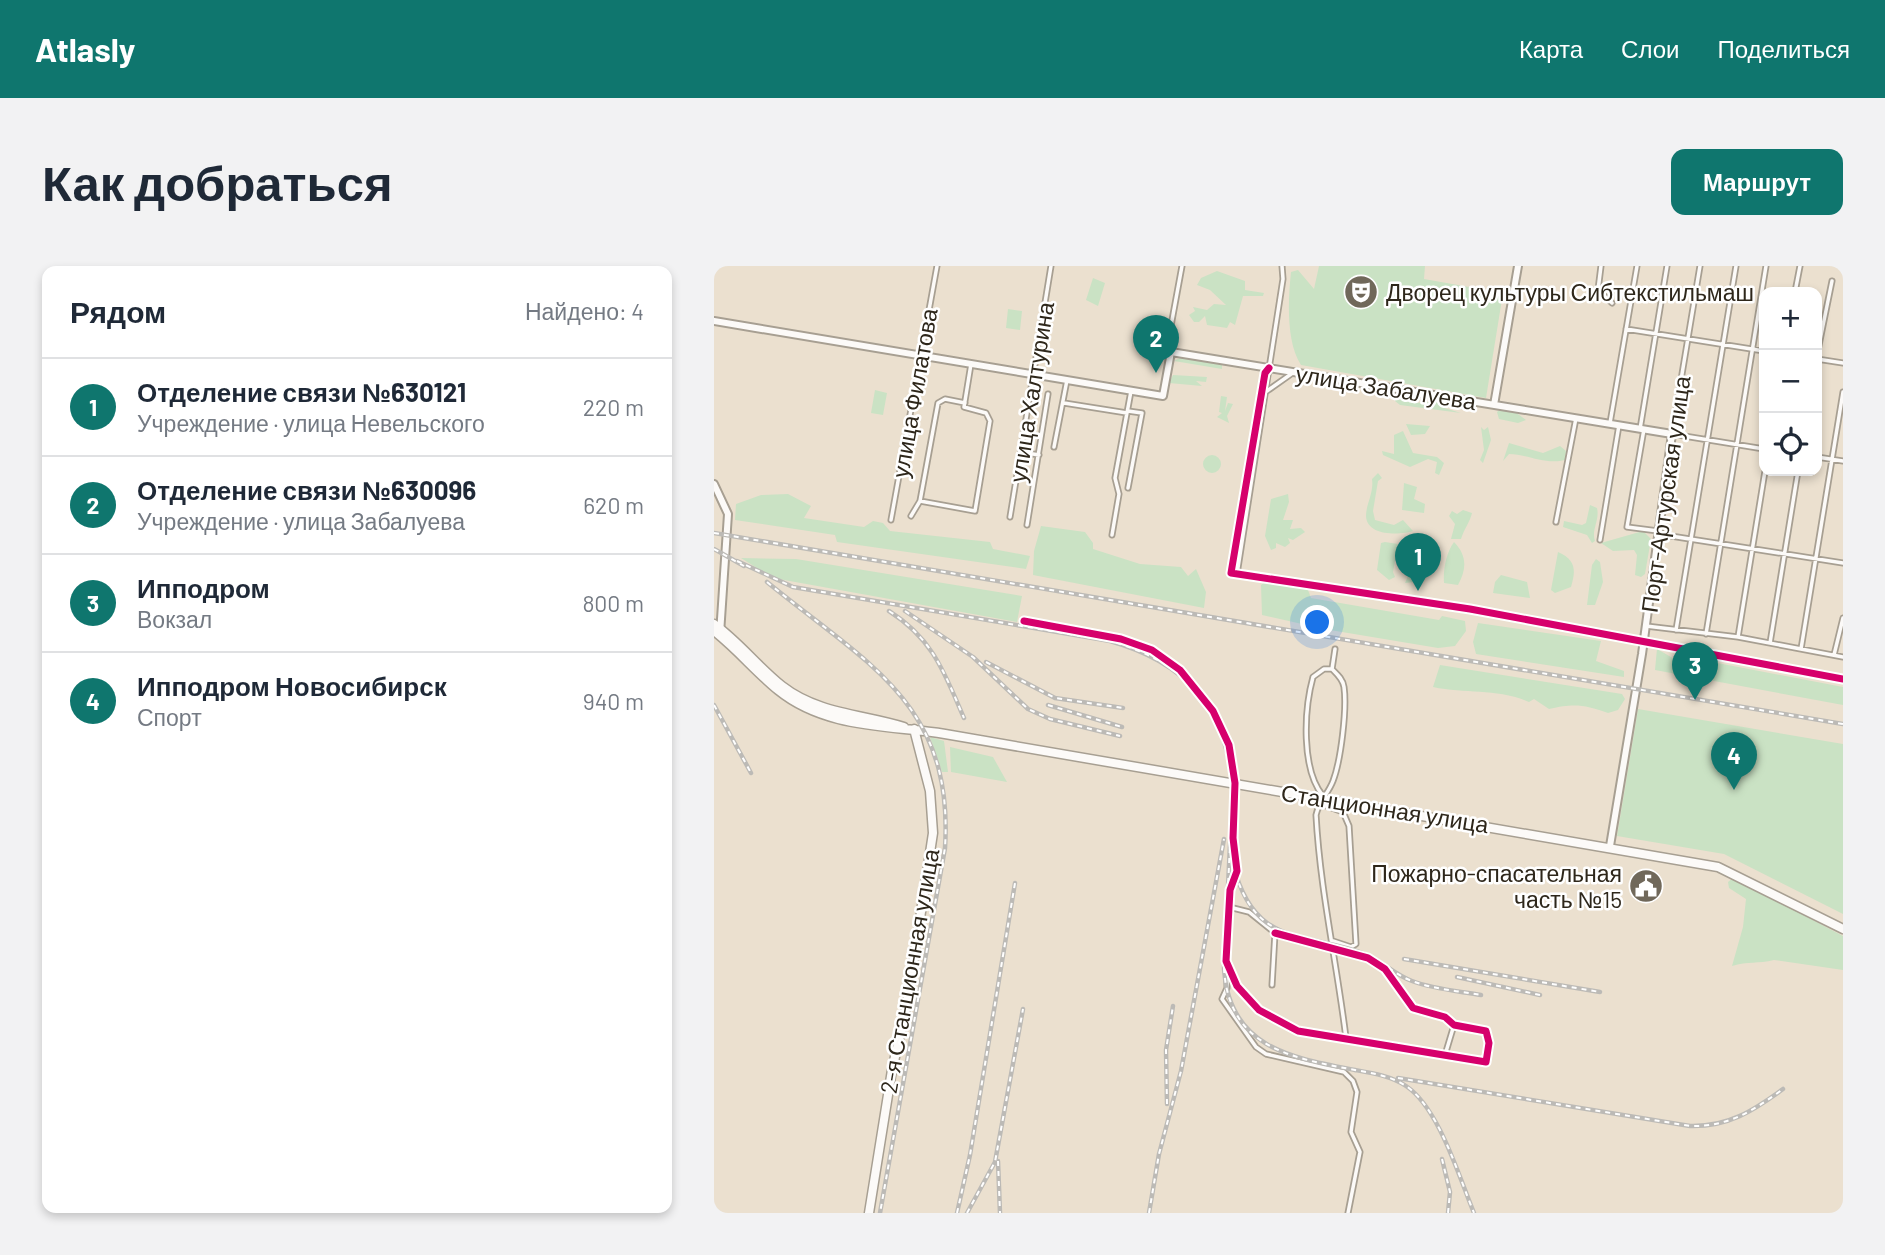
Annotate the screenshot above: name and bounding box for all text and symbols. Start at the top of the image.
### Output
text: Atlasly [35,29,135,69]
text: Карта [1519,34,1583,63]
text: Слои [1621,34,1679,63]
text: Поделиться [1717,34,1850,63]
button: Маршрут [1671,149,1843,215]
text: Как добраться [42,152,393,211]
theatre icon: Дворец культуры Сибтекстильмаш [1342,273,1380,311]
place label: Дворец культуры Сибтекстильмаш [1386,278,1754,306]
map controls [1759,287,1822,476]
button: + [1759,287,1822,350]
text: Рядом [70,293,166,329]
text: Найдено: 4 [525,297,644,325]
street label: улица Халтурина [1003,299,1059,484]
street label: улица Филатова [885,306,943,480]
pin: 2 [1133,315,1179,373]
button: − [1759,350,1822,413]
street label: улица Забалуева [1294,359,1478,415]
street label: Порт-Артурская улица [1635,374,1696,614]
text: Отделение связи №630121 [137,376,466,407]
text: 1 [89,393,97,421]
text: 220 m [583,393,644,421]
text: Учреждение · улица Невельского [137,409,485,437]
button: locate [1759,413,1822,476]
text: Отделение связи №630096 [137,474,476,505]
text: 2 [87,491,99,519]
text: 620 m [583,491,644,519]
text: Учреждение · улица Забалуева [137,507,465,535]
pin: 1 [1395,533,1441,591]
text: Ипподром [137,572,270,603]
text: 3 [87,589,99,617]
text: 800 m [582,589,644,617]
text: Вокзал [137,605,212,633]
your location [1300,605,1334,639]
pin: 3 [1672,642,1718,700]
text: Ипподром Новосибирск [137,670,447,701]
text: 4 [86,687,100,715]
text: 940 m [583,687,644,715]
text: Спорт [137,703,202,731]
pin: 4 [1711,732,1757,790]
street label: Станционная улица [1279,778,1491,838]
street label: 2-я Станционная улица [874,846,944,1096]
place label: Пожарно-спасательная часть №15 [1371,859,1622,913]
public building icon: Пожарно-спасательная часть №15 [1627,867,1665,905]

